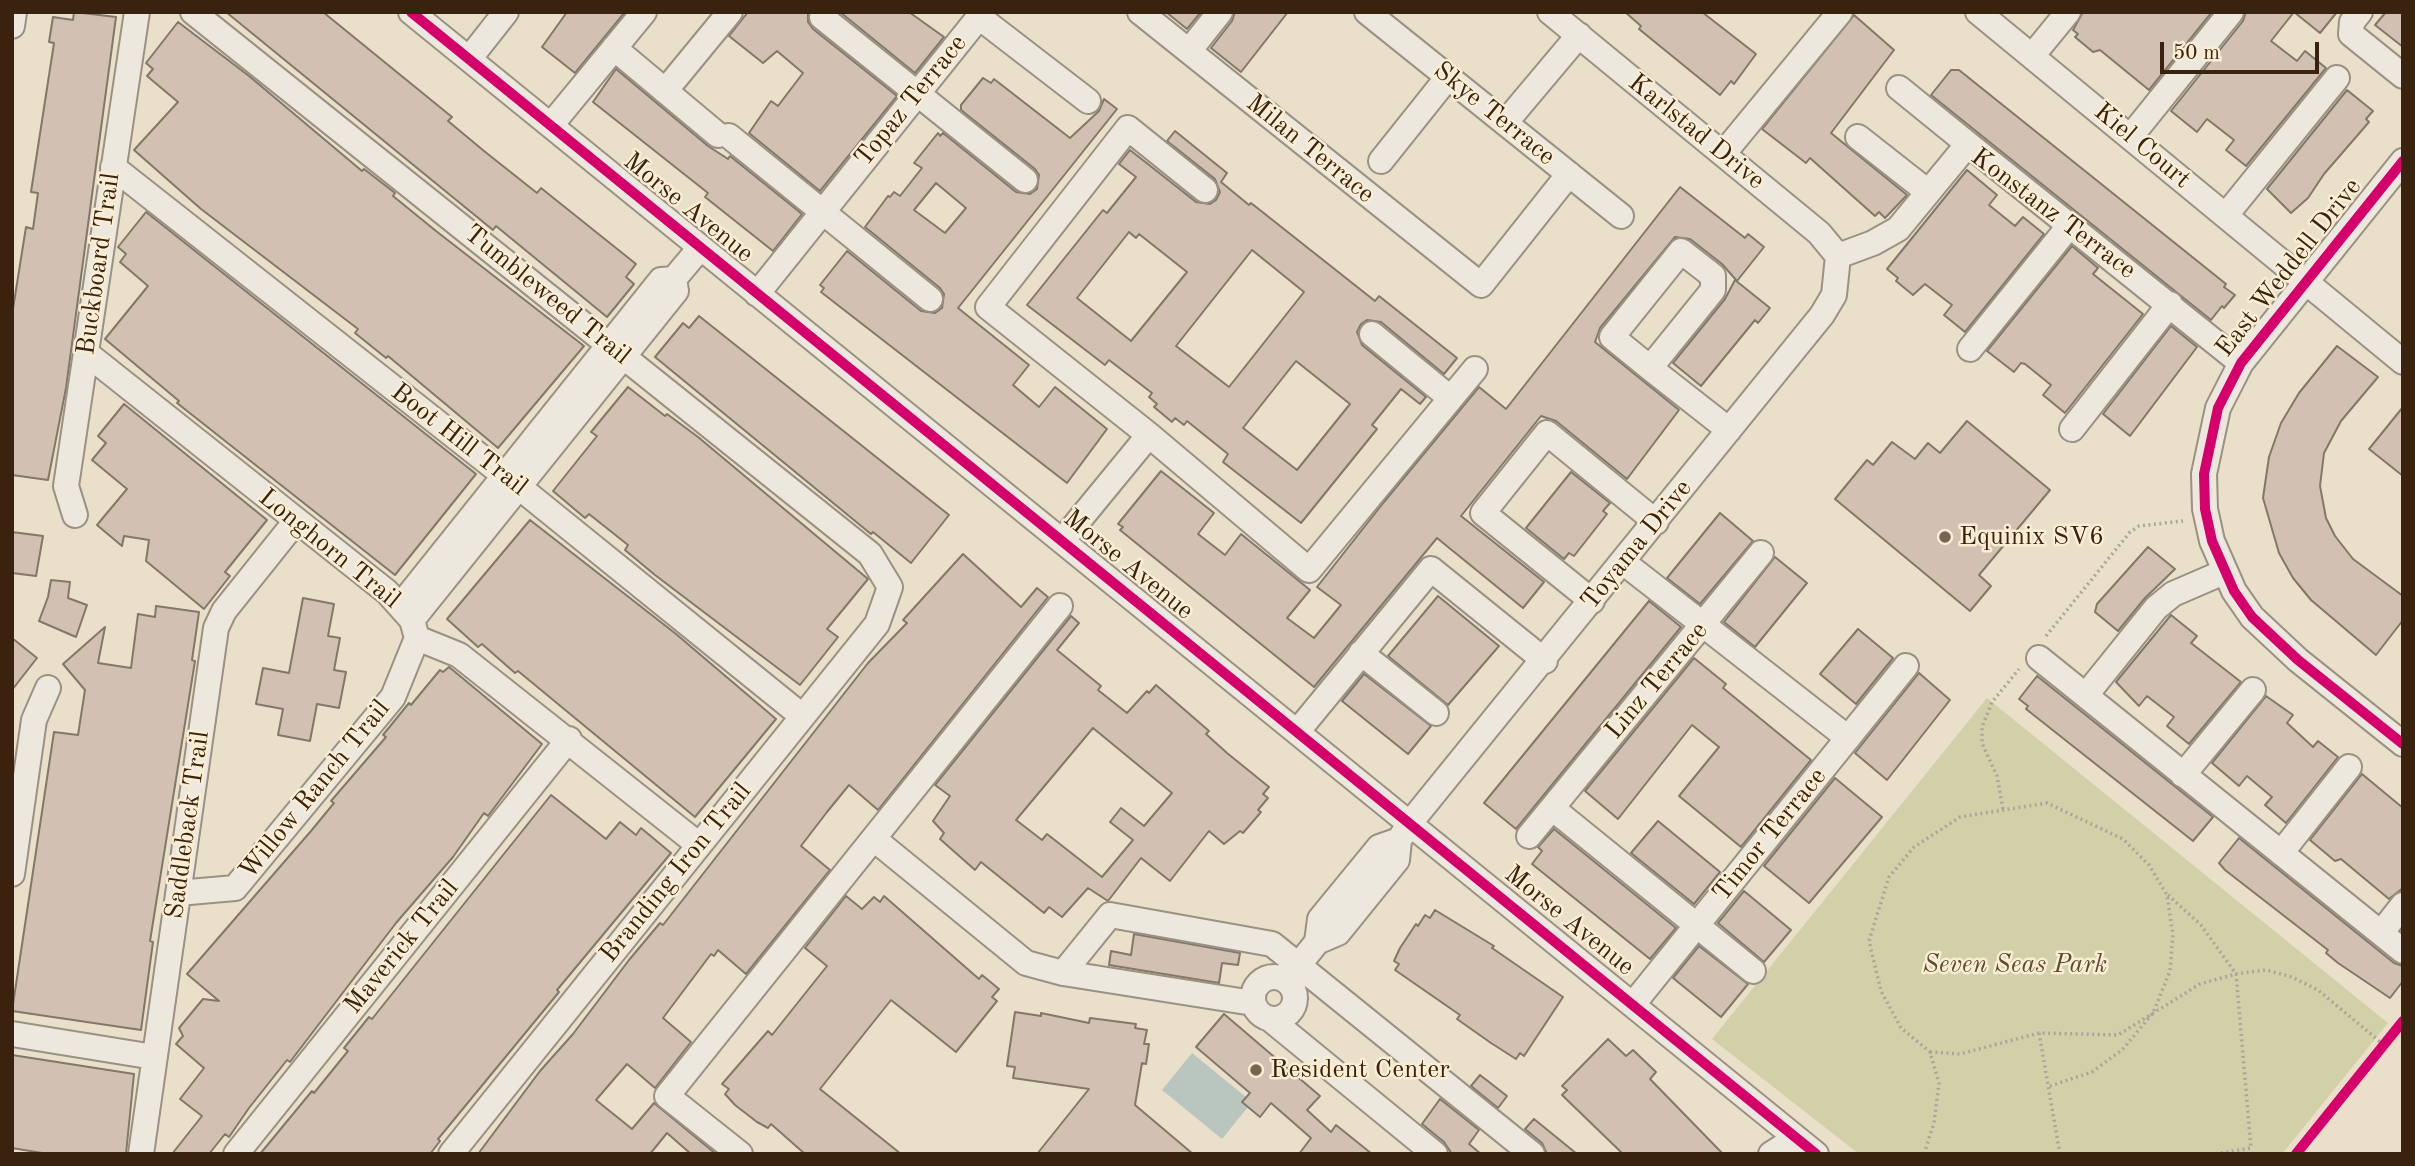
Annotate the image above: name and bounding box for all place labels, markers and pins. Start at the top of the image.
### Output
place label: Equinix SV6 [1959,521,2104,553]
marker: Equinix SV6 [1937,529,1953,545]
place label: Resident Center [1270,1054,1450,1086]
marker: Resident Center [1248,1062,1264,1078]

